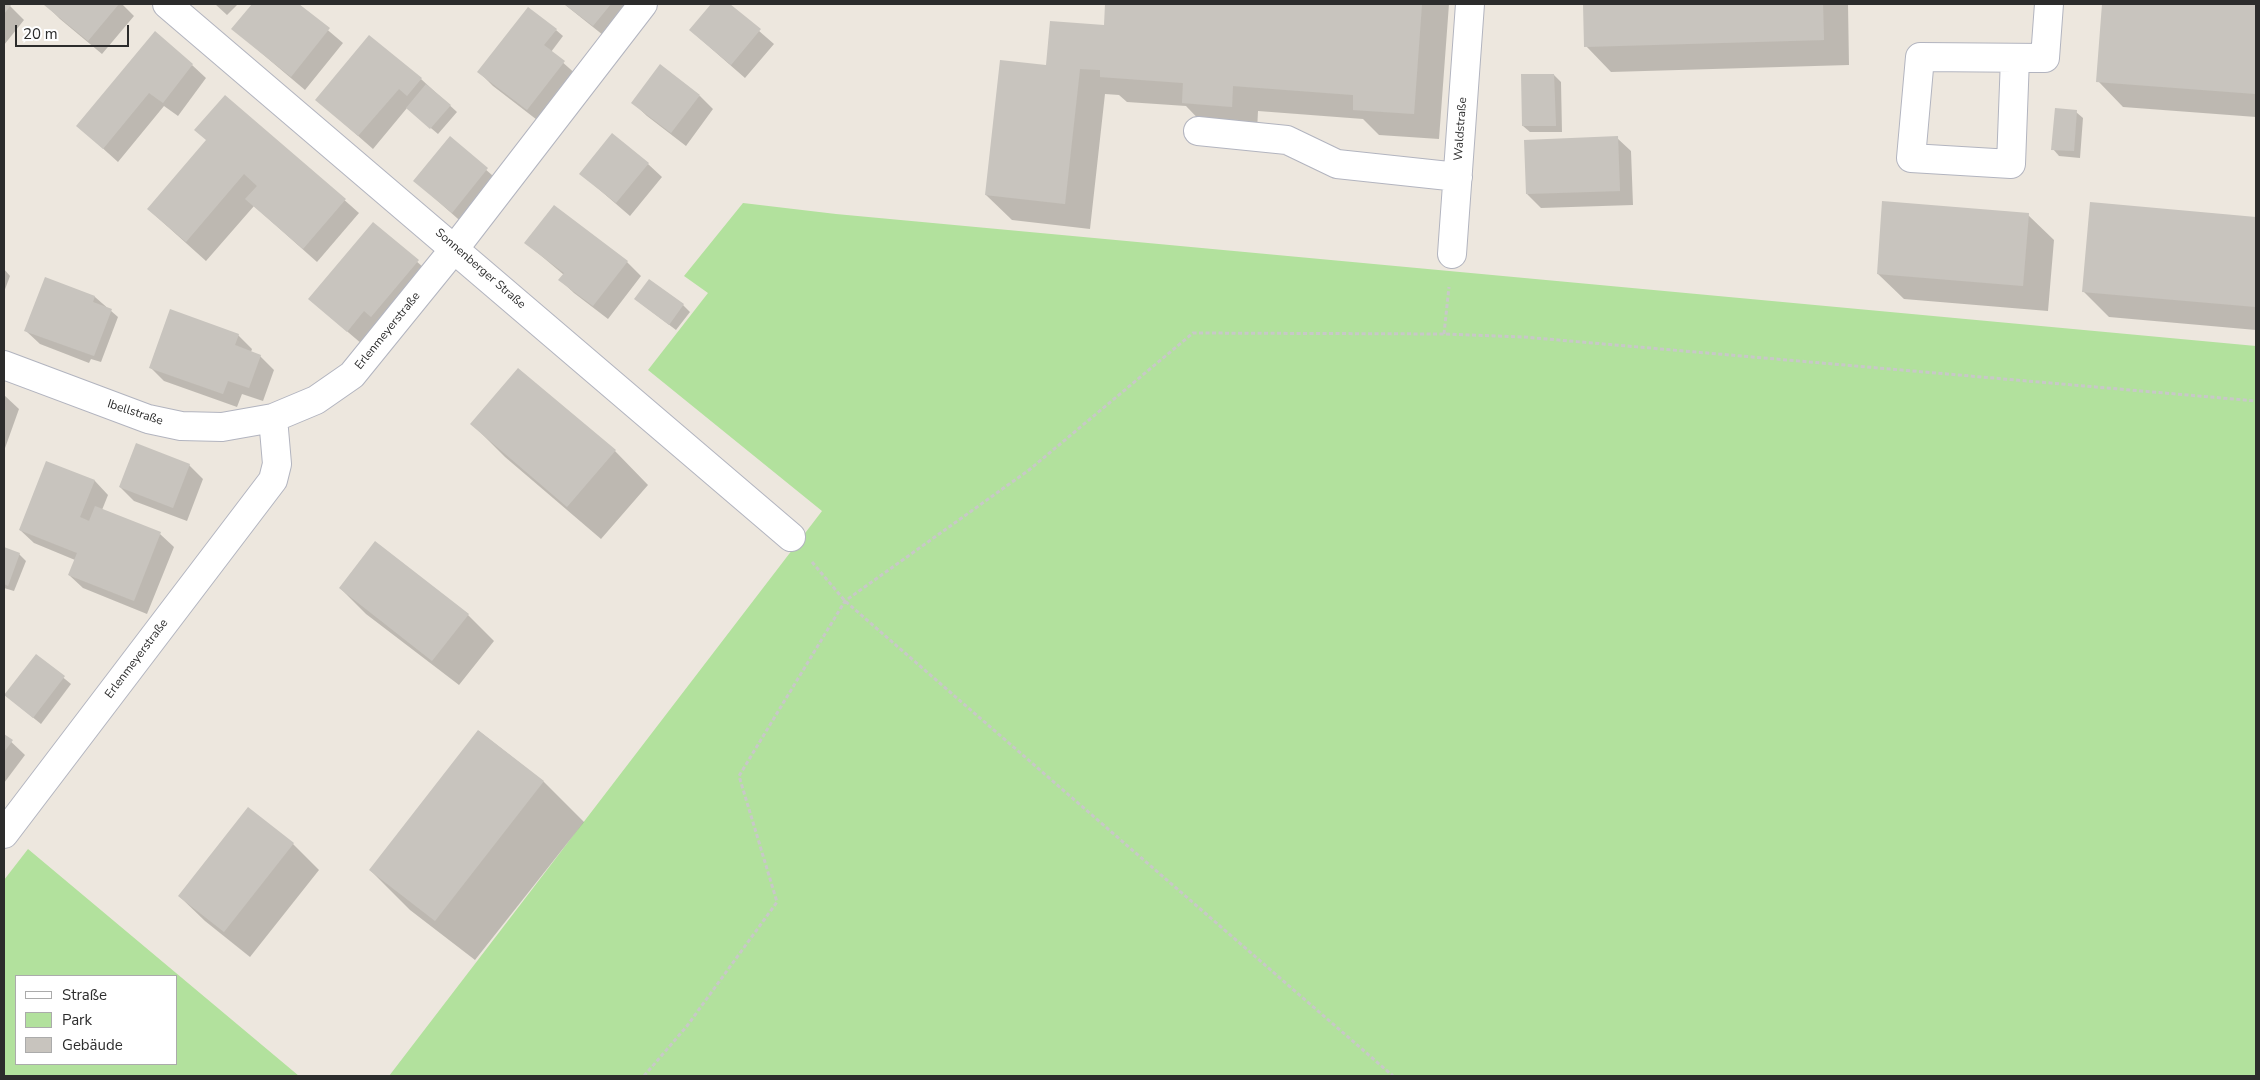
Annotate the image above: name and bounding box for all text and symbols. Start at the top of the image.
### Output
scale bar [18,15,131,47]
text: 20 m [23,24,58,44]
street label: Waldstraße [1452,97,1470,161]
street label: Sonnenberger Straße [432,226,528,312]
street label: Erlenmeyerstraße [352,289,424,373]
street label: Ibellstraße [105,397,165,429]
street label: Erlenmeyerstraße [103,617,171,701]
legend [15,975,178,1065]
text: Straße [62,985,107,1005]
text: Park [62,1010,92,1030]
text: Gebäude [62,1035,123,1055]

